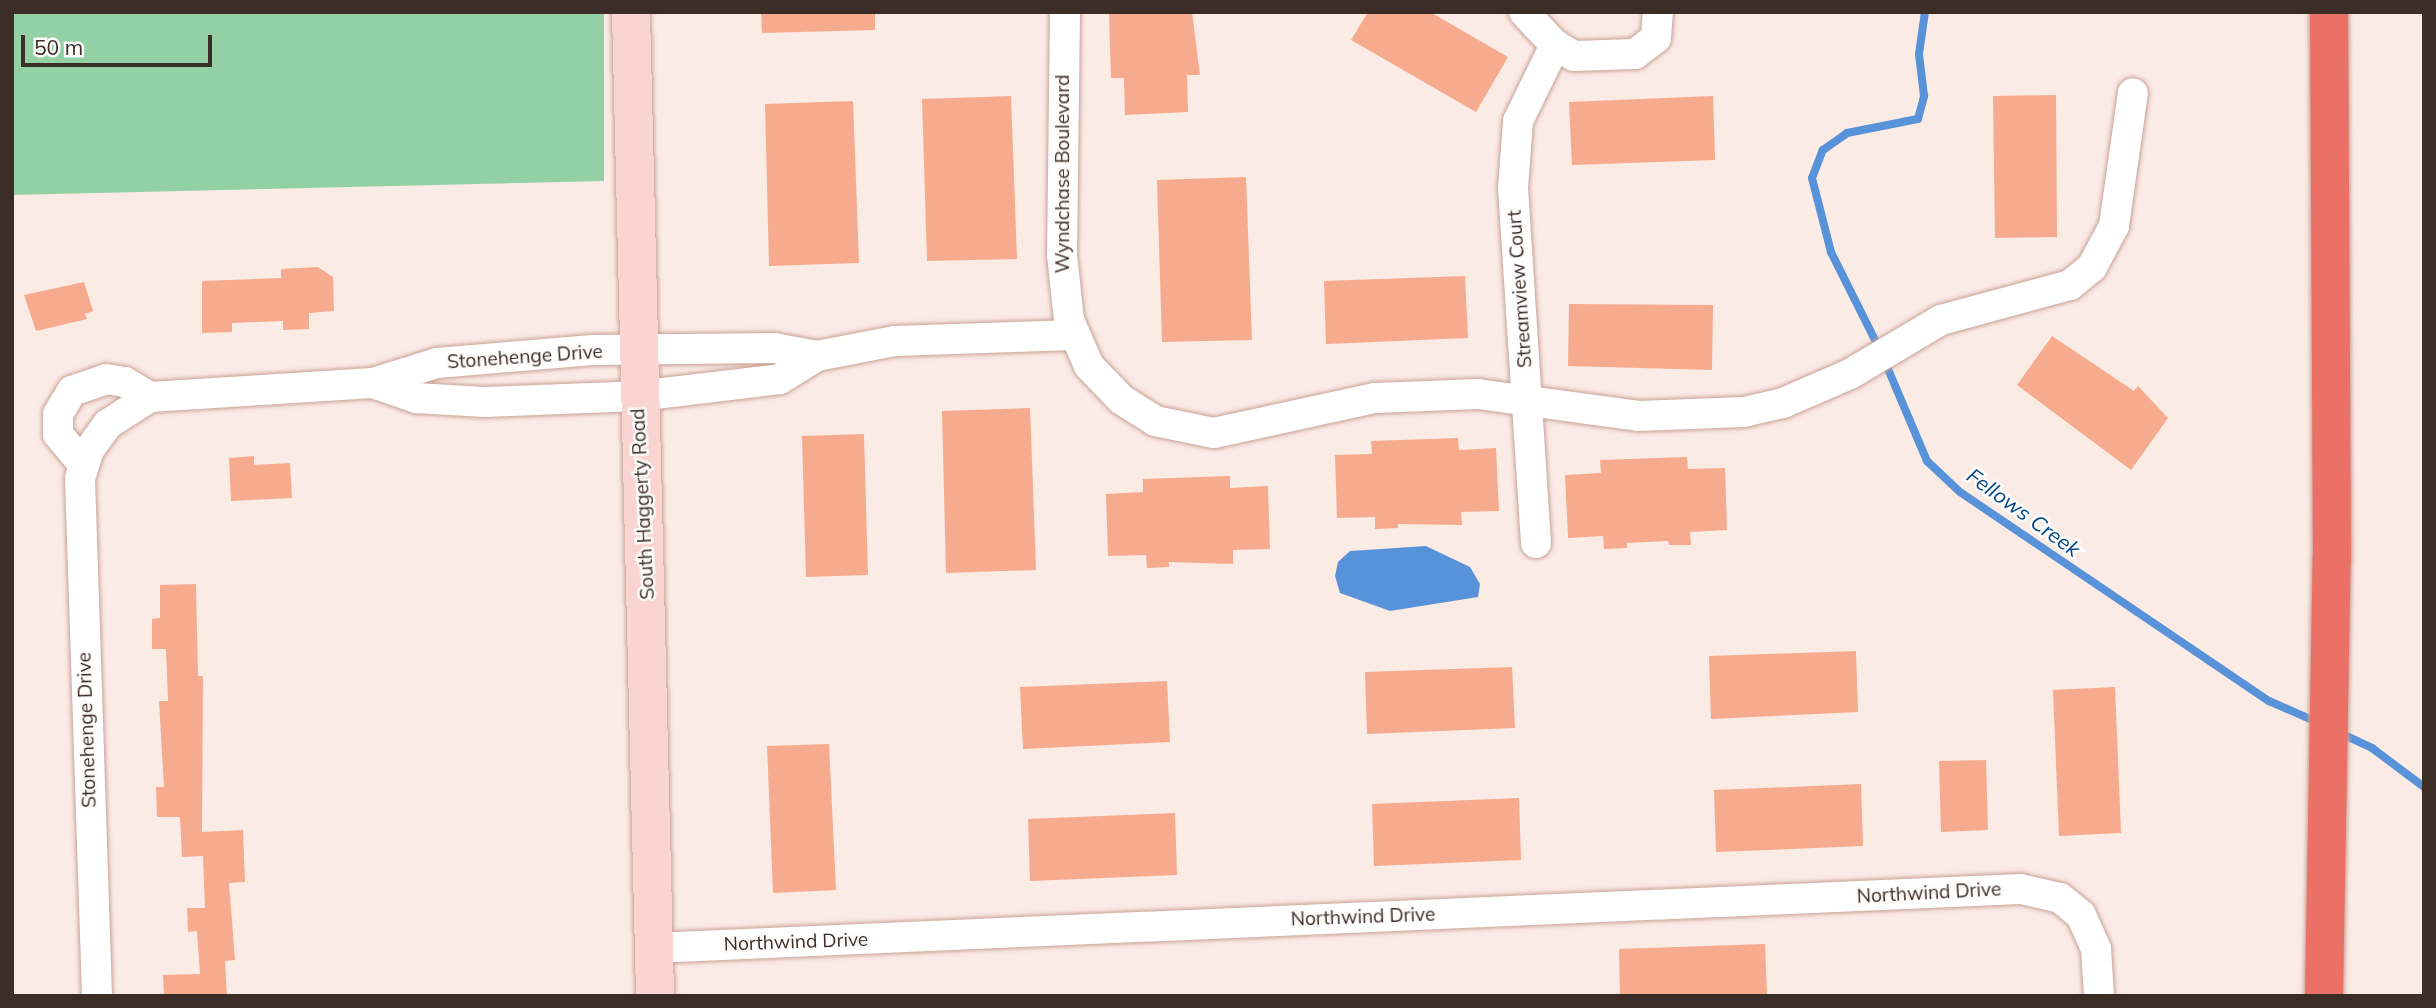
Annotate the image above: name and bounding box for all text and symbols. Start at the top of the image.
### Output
scale bar [24,21,215,65]
text: 50 m [34,34,83,60]
street label: Wyndchase Boulevard [1052,75,1074,273]
street label: Streamview Court [1503,209,1537,369]
street label: Stonehenge Drive [446,340,604,374]
street label: South Haggerty Road [627,408,659,600]
water label: Fellows Creek [1962,462,2086,562]
street label: Stonehenge Drive [73,652,101,808]
street label: Northwind Drive [1856,878,2002,908]
street label: Northwind Drive [1290,903,1436,931]
street label: Northwind Drive [723,928,869,956]

